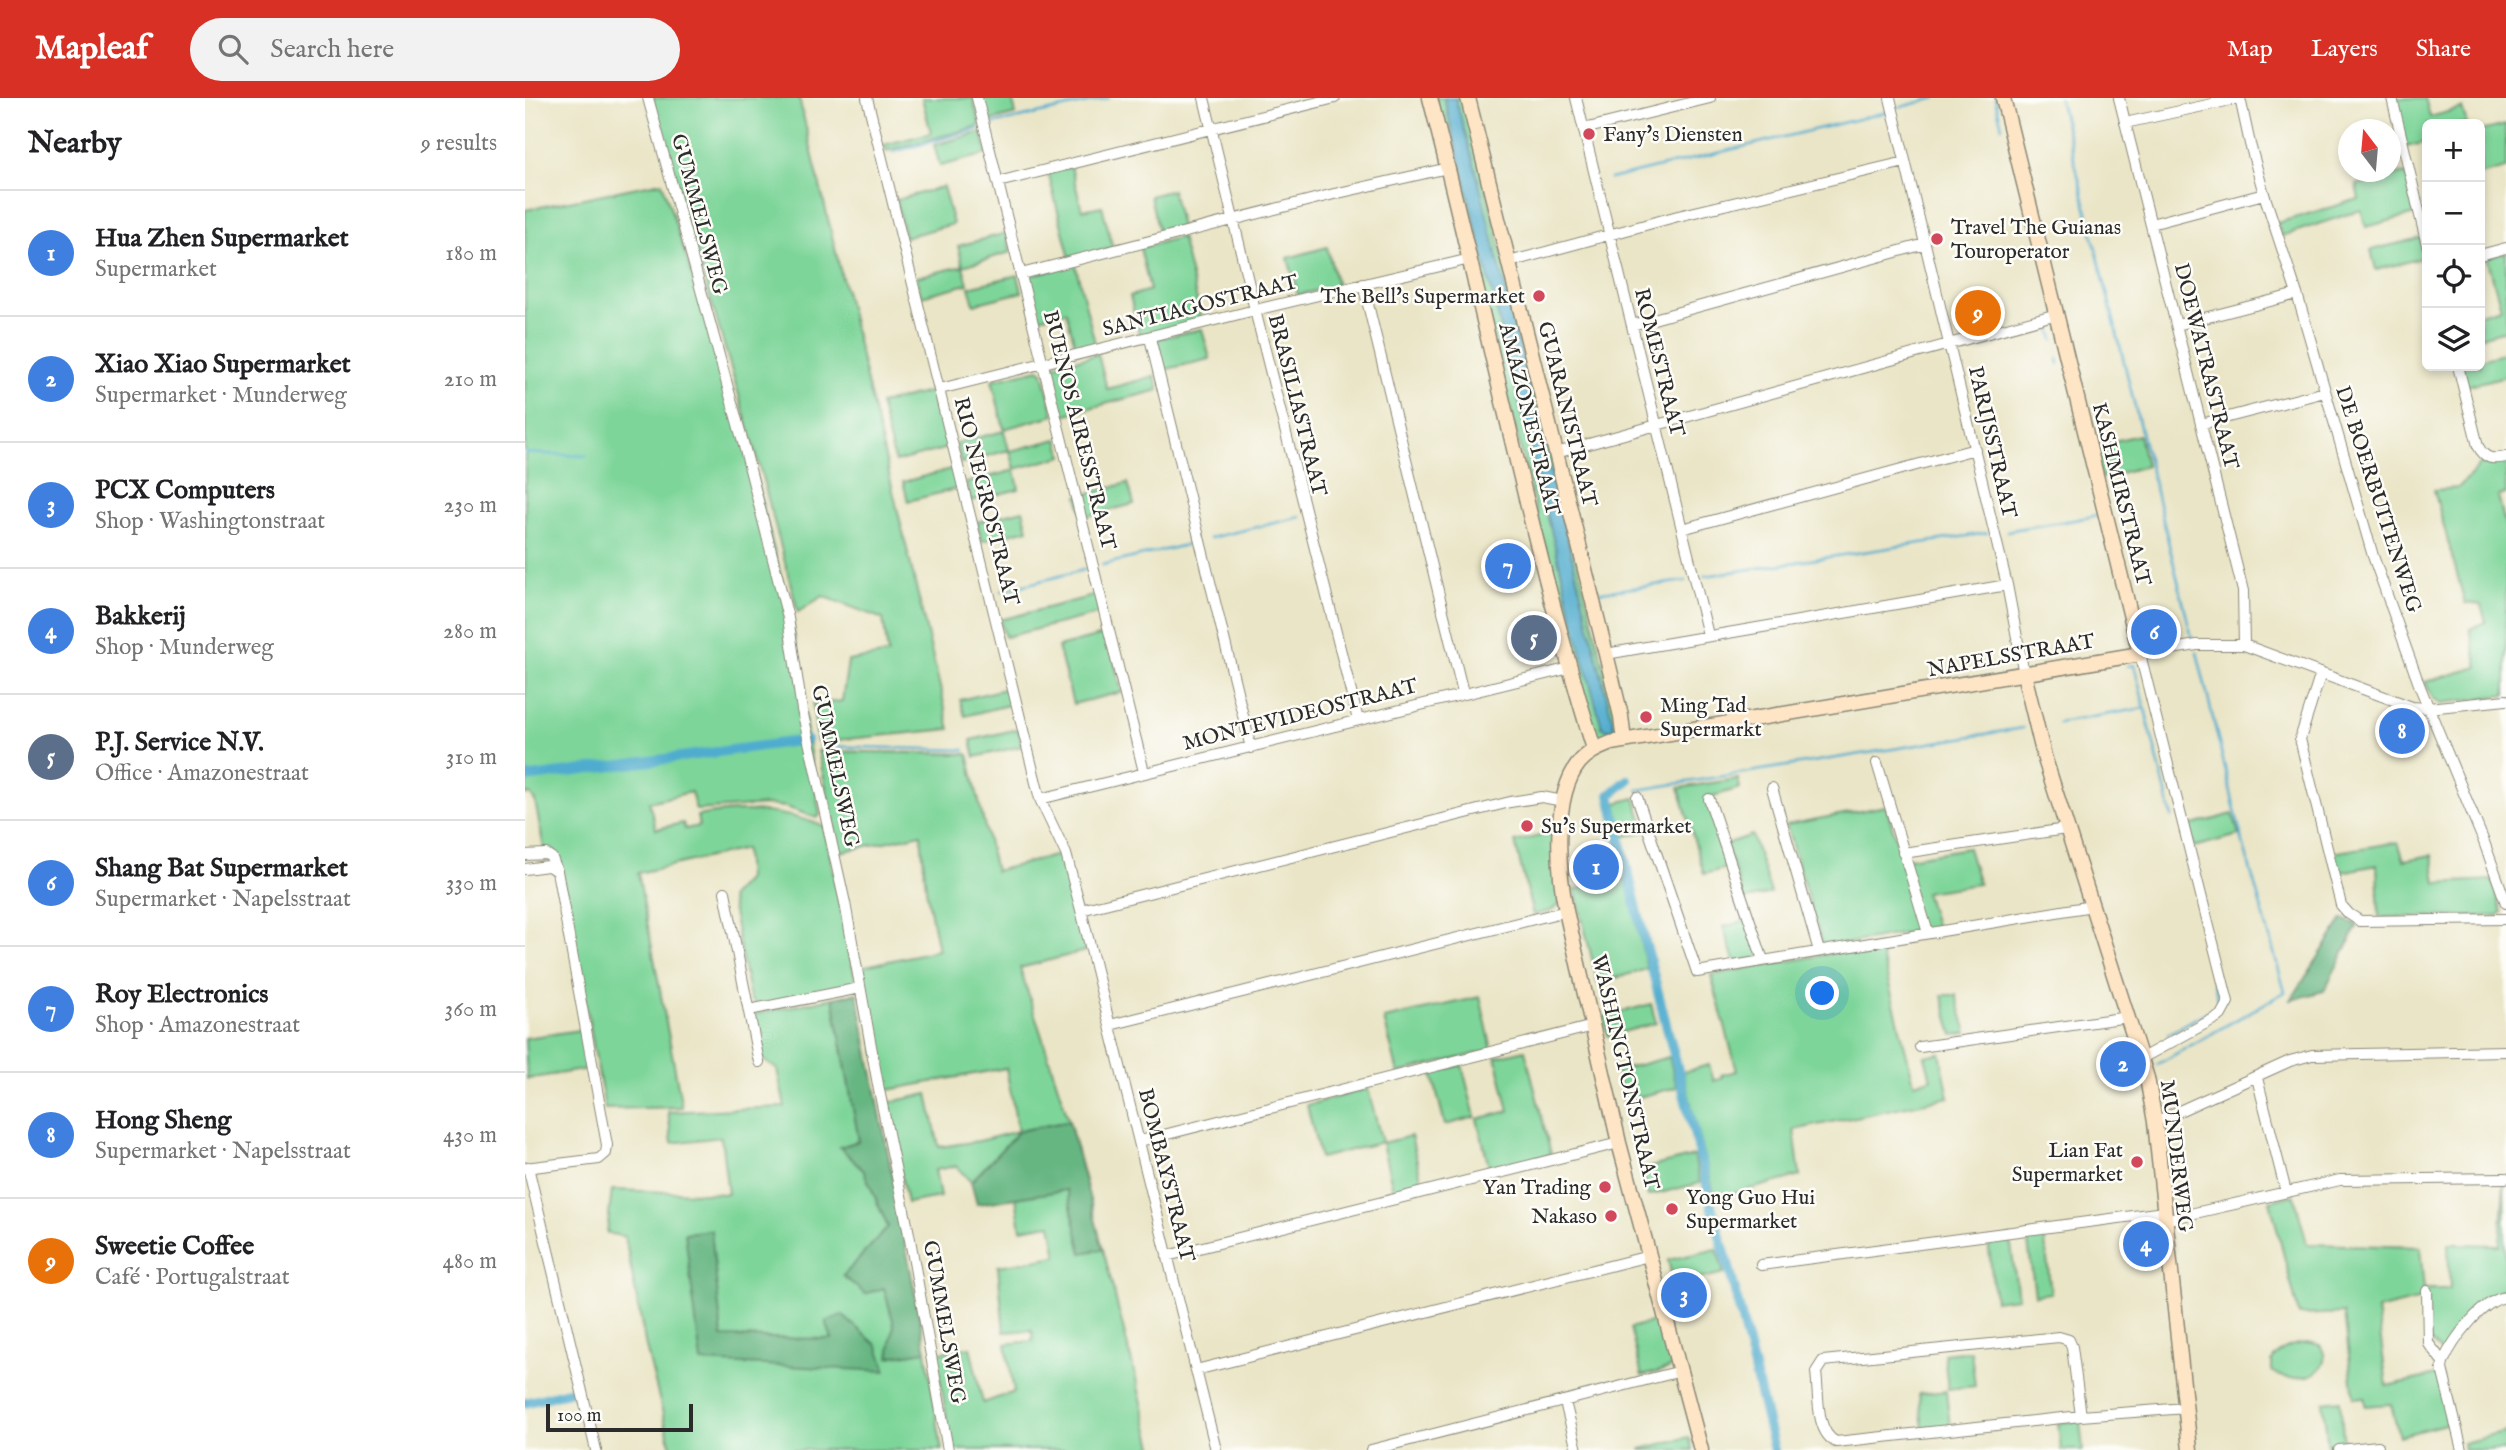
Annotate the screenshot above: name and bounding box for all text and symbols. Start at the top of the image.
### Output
search box [190,18,680,81]
text: Mapleaf [35,28,148,70]
icon: search [214,30,252,68]
text: Search here [270,33,394,66]
text: Map [2227,34,2273,65]
text: Layers [2311,34,2378,65]
text: Share [2416,34,2471,65]
north arrow [2338,119,2401,182]
map controls [2422,119,2485,371]
button: + [2422,119,2485,182]
place label: Fany's Diensten [1603,122,1743,149]
text: Nearby [28,125,121,163]
marker: Fany's Diensten [1581,126,1597,142]
text: 9 results [421,129,497,158]
street label: GUMMELSWEG [664,131,733,298]
button: − [2422,182,2485,245]
place label: Travel The Guianas Touroperator [1951,215,2121,266]
text: Hua Zhen Supermarket [95,222,349,255]
marker: Travel The Guianas Touroperator [1929,231,1945,247]
text: 1 [47,239,55,268]
text: 180 m [445,239,497,268]
button: locate [2422,245,2485,308]
text: Supermarket [95,255,217,284]
street label: DOEWATRASTRAAT [2167,260,2244,473]
street label: SANTIAGOSTRAAT [1100,269,1302,344]
place label: The Bell's Supermarket [1320,284,1525,311]
street label: ROMESTRAAT [1627,285,1690,440]
pin: 9 [1955,287,2001,339]
marker: The Bell's Supermarket [1531,288,1547,304]
street label: BUENOS AIRESSTRAAT [1036,308,1122,554]
button: layers [2422,308,2485,371]
street label: BRASILIASTRAAT [1261,311,1332,500]
street label: AMAZONESTRAAT [1491,319,1566,519]
street label: GUARANISTRAAT [1530,319,1603,510]
text: Xiao Xiao Supermarket [95,348,351,381]
street label: PARIJSSTRAAT [1961,364,2022,522]
text: 2 [46,365,56,394]
text: 210 m [444,365,497,394]
text: Supermarket · Munderweg [95,381,347,410]
street label: DE BOERBUITENWEG [2328,383,2427,617]
street label: RIO NEGROSTRAAT [947,394,1025,609]
street label: KASHMIRSTRAAT [2085,400,2157,589]
text: PCX Computers [95,474,275,507]
text: 3 [47,491,55,520]
text: 230 m [444,491,497,520]
text: Shop · Washingtonstraat [95,507,325,536]
pin: 7 [1485,540,1531,592]
text: Bakkerij [95,600,186,633]
pin: 6 [2131,606,2177,658]
pin: 5 [1511,612,1557,664]
text: 4 [45,617,57,646]
text: 280 m [443,617,497,646]
street label: NAPELSSTRAAT [1926,628,2098,684]
text: Shop · Munderweg [95,633,274,662]
street label: MONTEVIDEOSTRAAT [1180,673,1421,758]
street label: GUMMELSWEG [804,683,865,850]
place label: Ming Tad Supermarkt [1660,693,1762,744]
pin: 8 [2379,705,2425,757]
marker: Ming Tad Supermarkt [1638,709,1654,725]
text: P.J. Service N.V. [95,726,264,759]
text: 5 [47,743,55,772]
text: 310 m [446,743,497,772]
text: Office · Amazonestraat [95,759,309,788]
place label: Su's Supermarket [1541,814,1692,841]
marker: Su's Supermarket [1519,818,1535,834]
pin: 1 [1573,841,1619,893]
text: Shang Bat Supermarket [95,852,348,885]
text: 6 [46,869,56,898]
text: 330 m [446,869,497,898]
text: Supermarket · Napelsstraat [95,885,351,914]
street label: WASHINGTONSTRAAT [1584,952,1665,1193]
your location [1805,976,1839,1010]
text: Roy Electronics [95,978,268,1011]
text: 7 [46,995,56,1024]
text: 360 m [445,995,497,1024]
text: Shop · Amazonestraat [95,1011,300,1040]
pin: 2 [2100,1038,2146,1090]
street label: MUNDERWEG [2153,1079,2198,1234]
street label: BOMBAYSTRAAT [1131,1086,1200,1266]
text: Hong Sheng [95,1104,231,1137]
text: 8 [46,1121,56,1150]
text: 430 m [443,1121,497,1150]
text: Supermarket · Napelsstraat [95,1137,351,1166]
place label: Lian Fat Supermarket [2012,1138,2123,1189]
marker: Lian Fat Supermarket [2129,1154,2145,1170]
place label: Yan Trading [1483,1175,1592,1202]
marker: Yan Trading [1597,1179,1613,1195]
place label: Yong Guo Hui Supermarket [1686,1185,1815,1236]
marker: Yong Guo Hui Supermarket [1664,1201,1680,1217]
place label: Nakaso [1531,1204,1597,1231]
marker: Nakaso [1603,1208,1619,1224]
pin: 4 [2123,1218,2169,1270]
text: Sweetie Coffee [95,1230,254,1263]
street label: GUMMELSWEG [916,1239,971,1406]
text: 9 [46,1247,56,1276]
text: 480 m [443,1247,497,1276]
text: Café · Portugalstraat [95,1263,290,1292]
pin: 3 [1661,1269,1707,1321]
scale bar [546,1401,693,1433]
text: 100 m [557,1404,601,1428]

